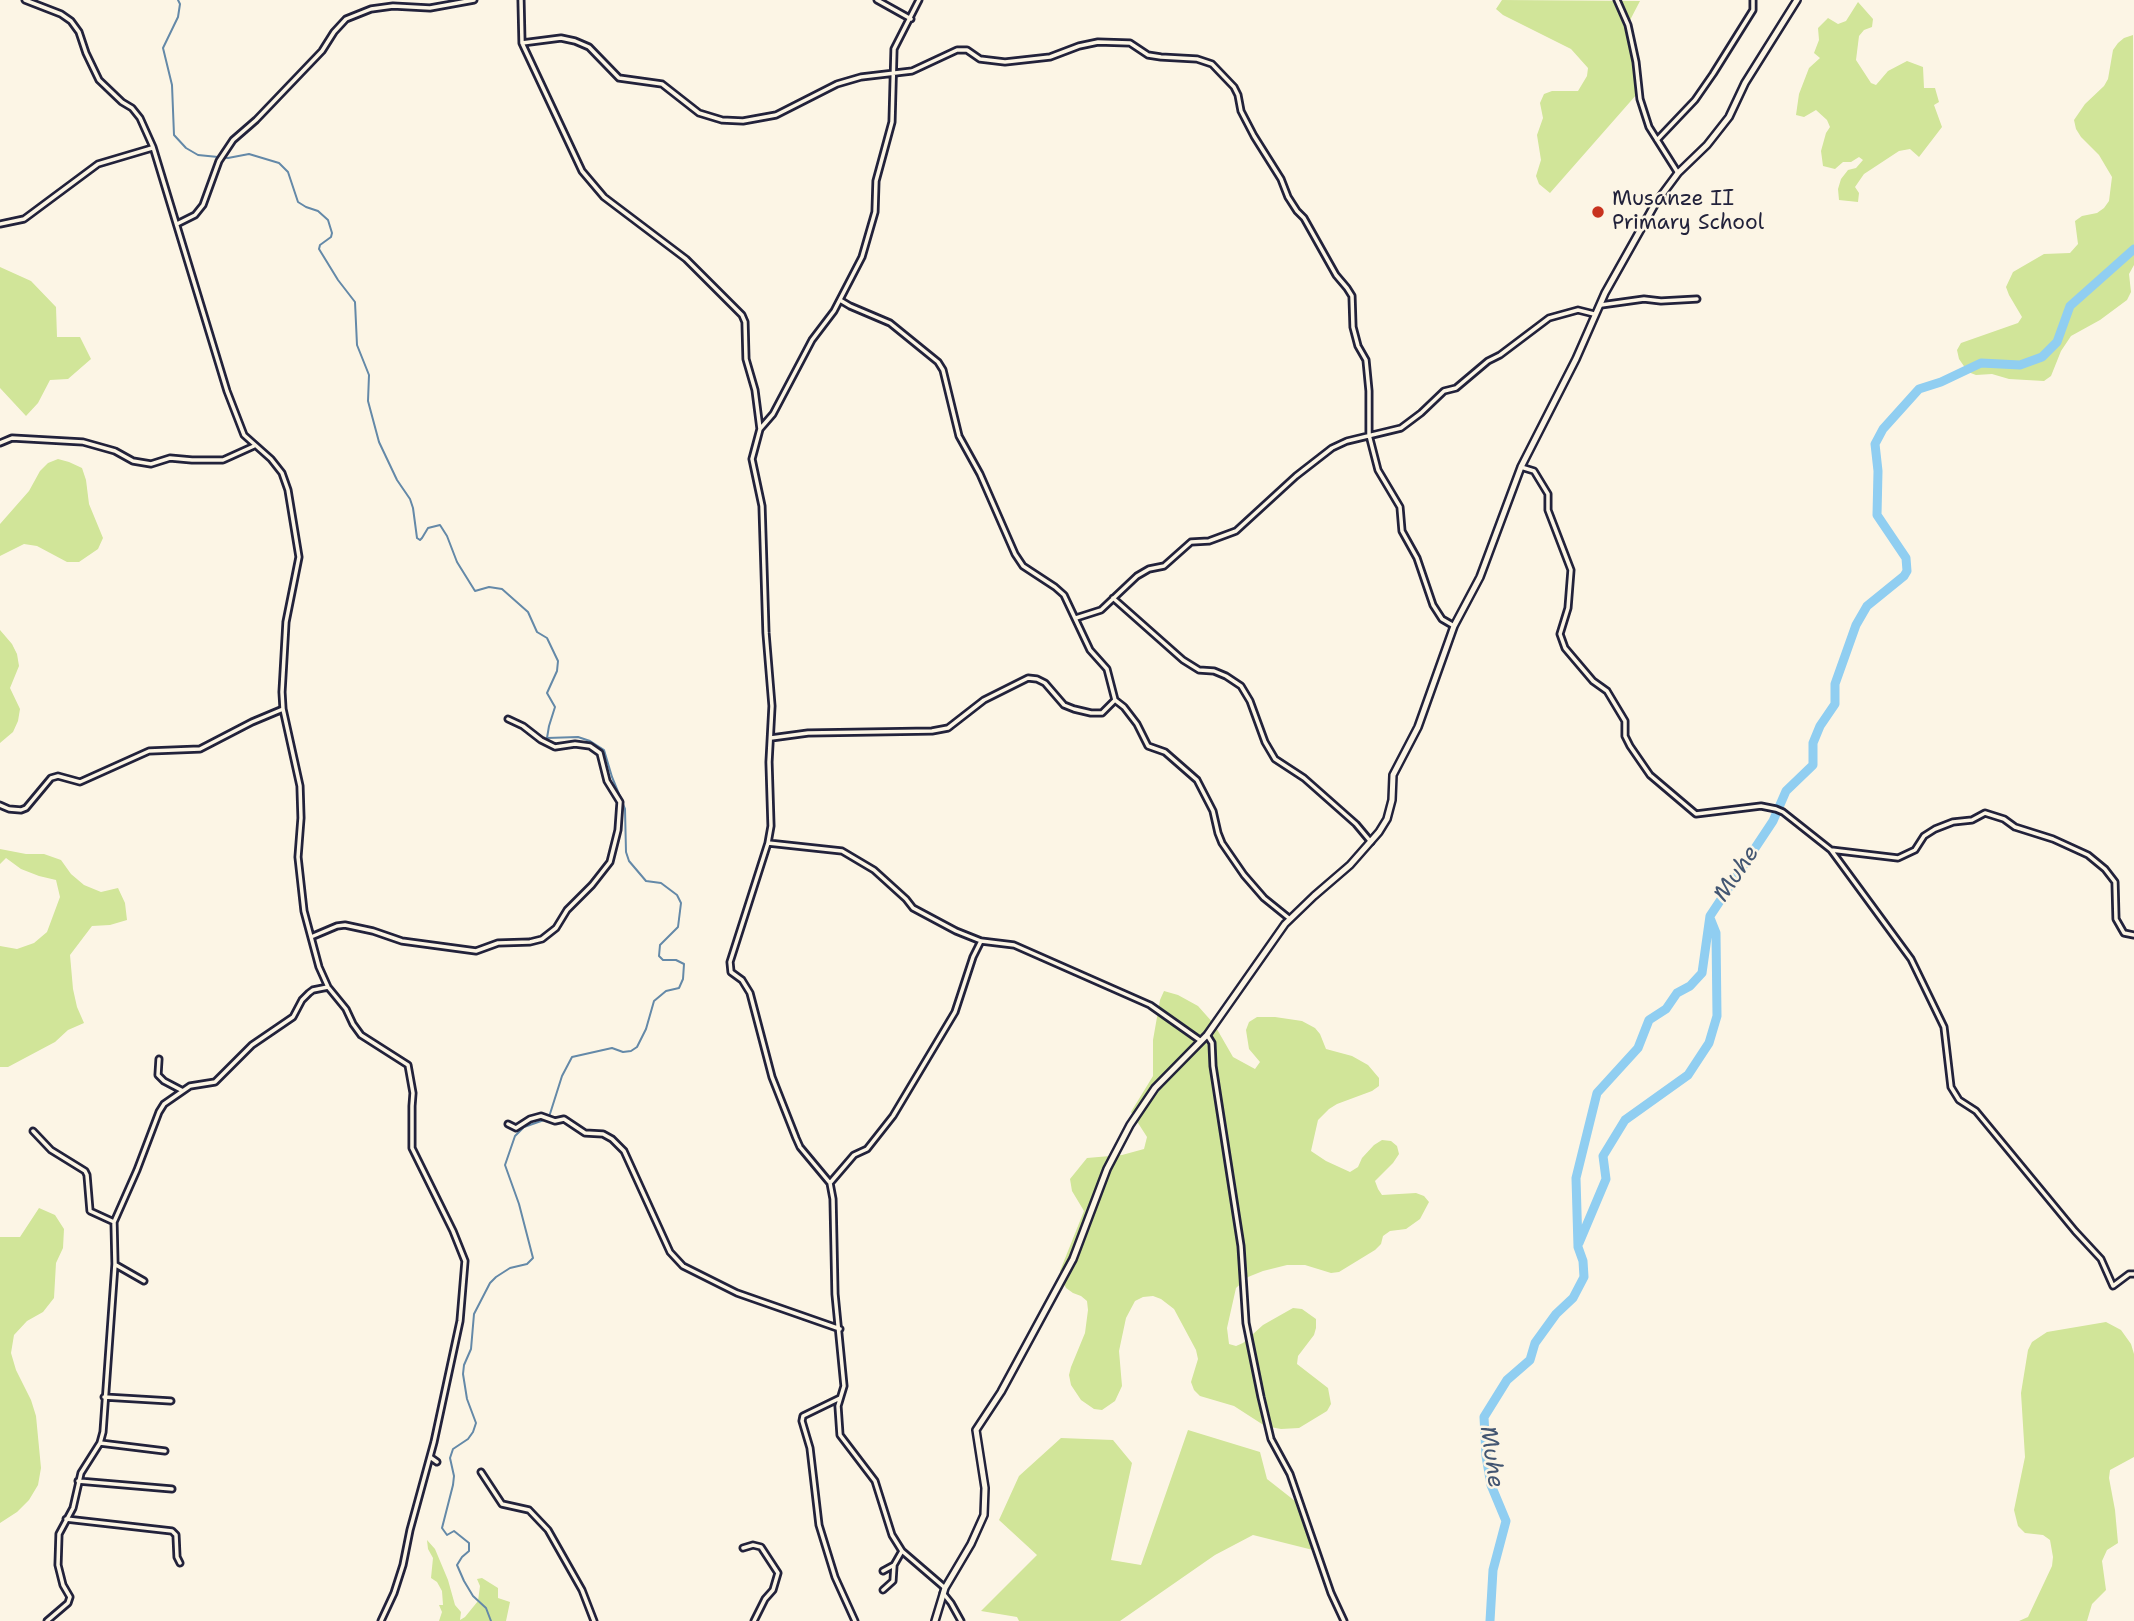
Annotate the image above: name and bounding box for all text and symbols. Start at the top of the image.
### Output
place label: Musanze II Primary School [1612,187,1764,237]
marker: Musanze II Primary School [1590,204,1606,220]
water label: Muhe [1708,841,1766,907]
water label: Muhe [1473,1424,1509,1490]

